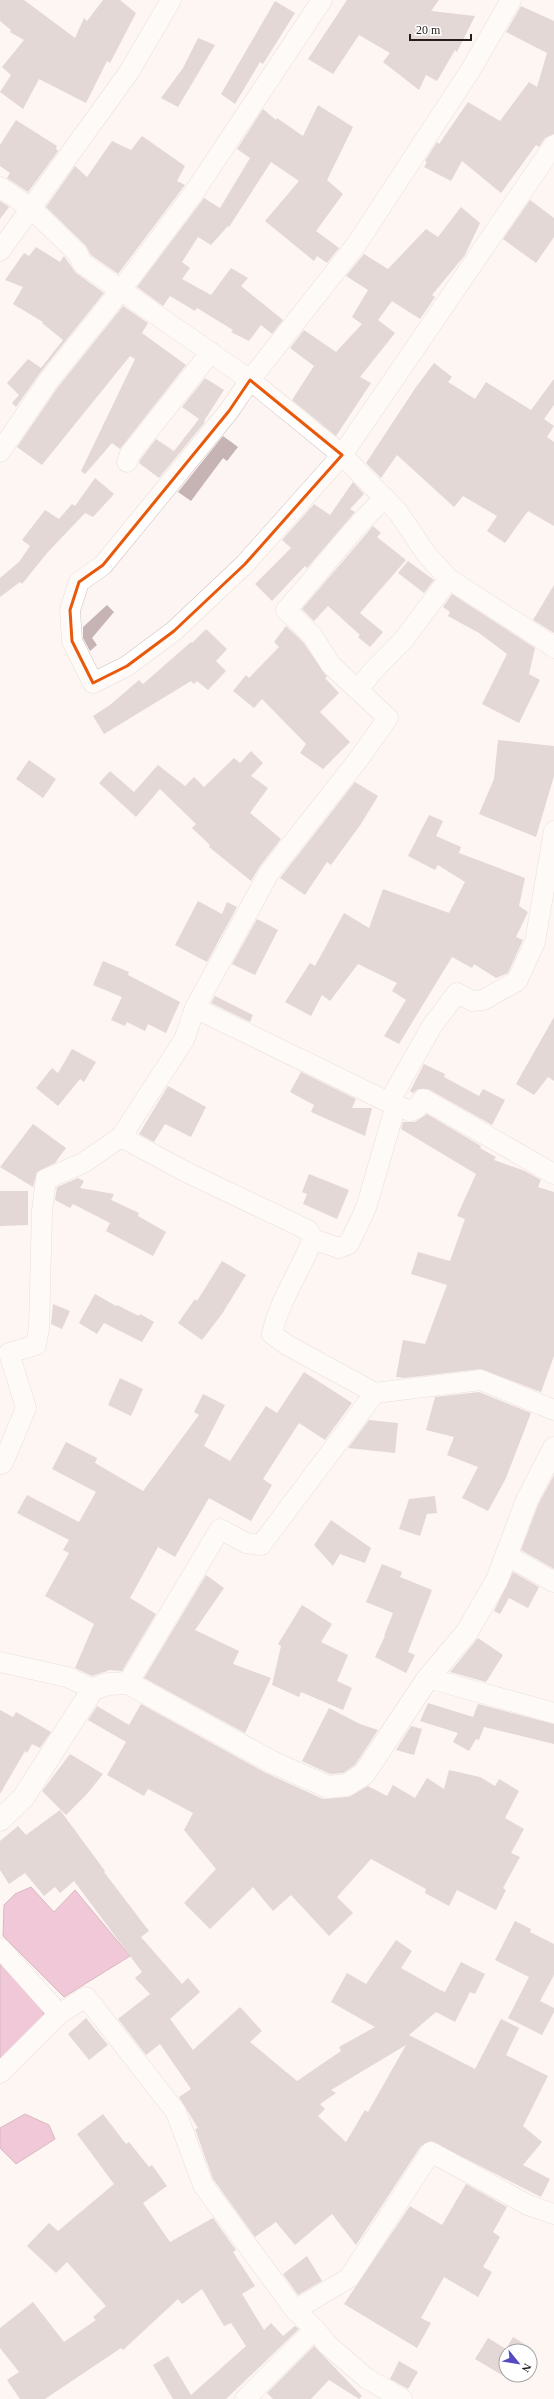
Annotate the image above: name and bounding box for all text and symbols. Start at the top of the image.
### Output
scale bar [410,16,471,42]
text: 20 m [416,23,441,37]
north arrow [498,2343,538,2383]
text: N [519,2362,534,2374]

